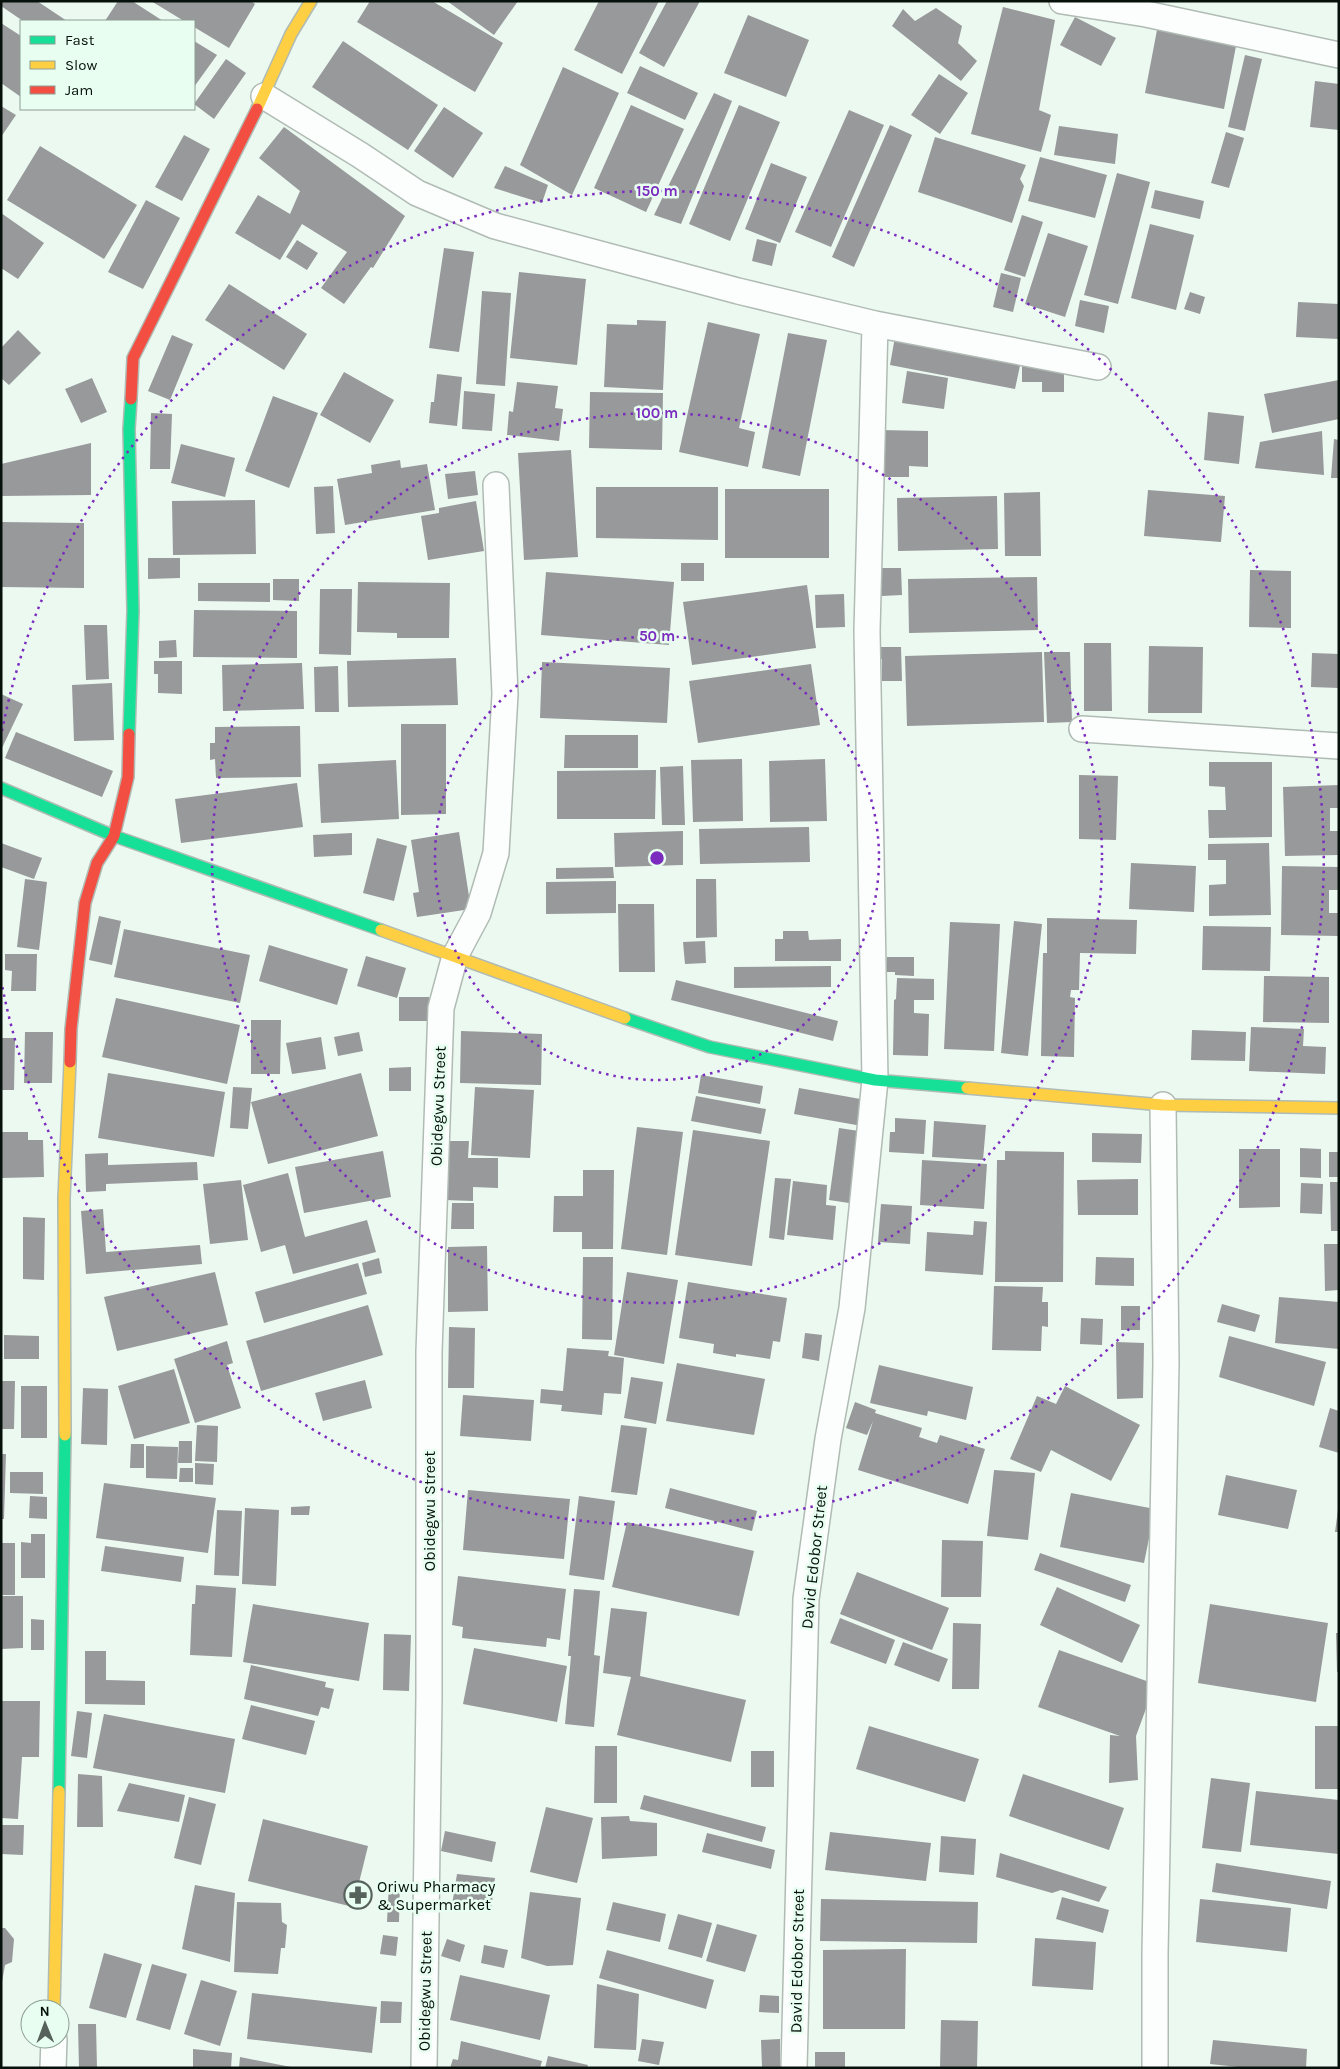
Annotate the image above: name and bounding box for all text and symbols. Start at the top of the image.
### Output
legend [20,20,195,110]
text: Fast [65,31,95,49]
text: Slow [65,56,97,74]
text: Jam [65,81,93,99]
text: 150 m [636,182,678,200]
text: 100 m [636,404,678,422]
text: 50 m [639,627,675,645]
centre of rings [648,849,666,867]
street label: Obidegwu Street [426,1046,450,1166]
street label: Obidegwu Street [420,1451,439,1571]
street label: David Edobor Street [797,1484,831,1630]
place label: Oriwu Pharmacy & Supermarket [377,1877,496,1914]
pharmacy icon: Oriwu Pharmacy & Supermarket [343,1880,373,1910]
street label: David Edobor Street [786,1889,808,2033]
street label: Obidegwu Street [414,1931,436,2051]
north arrow [20,1999,70,2049]
text: N [40,2003,50,2020]

